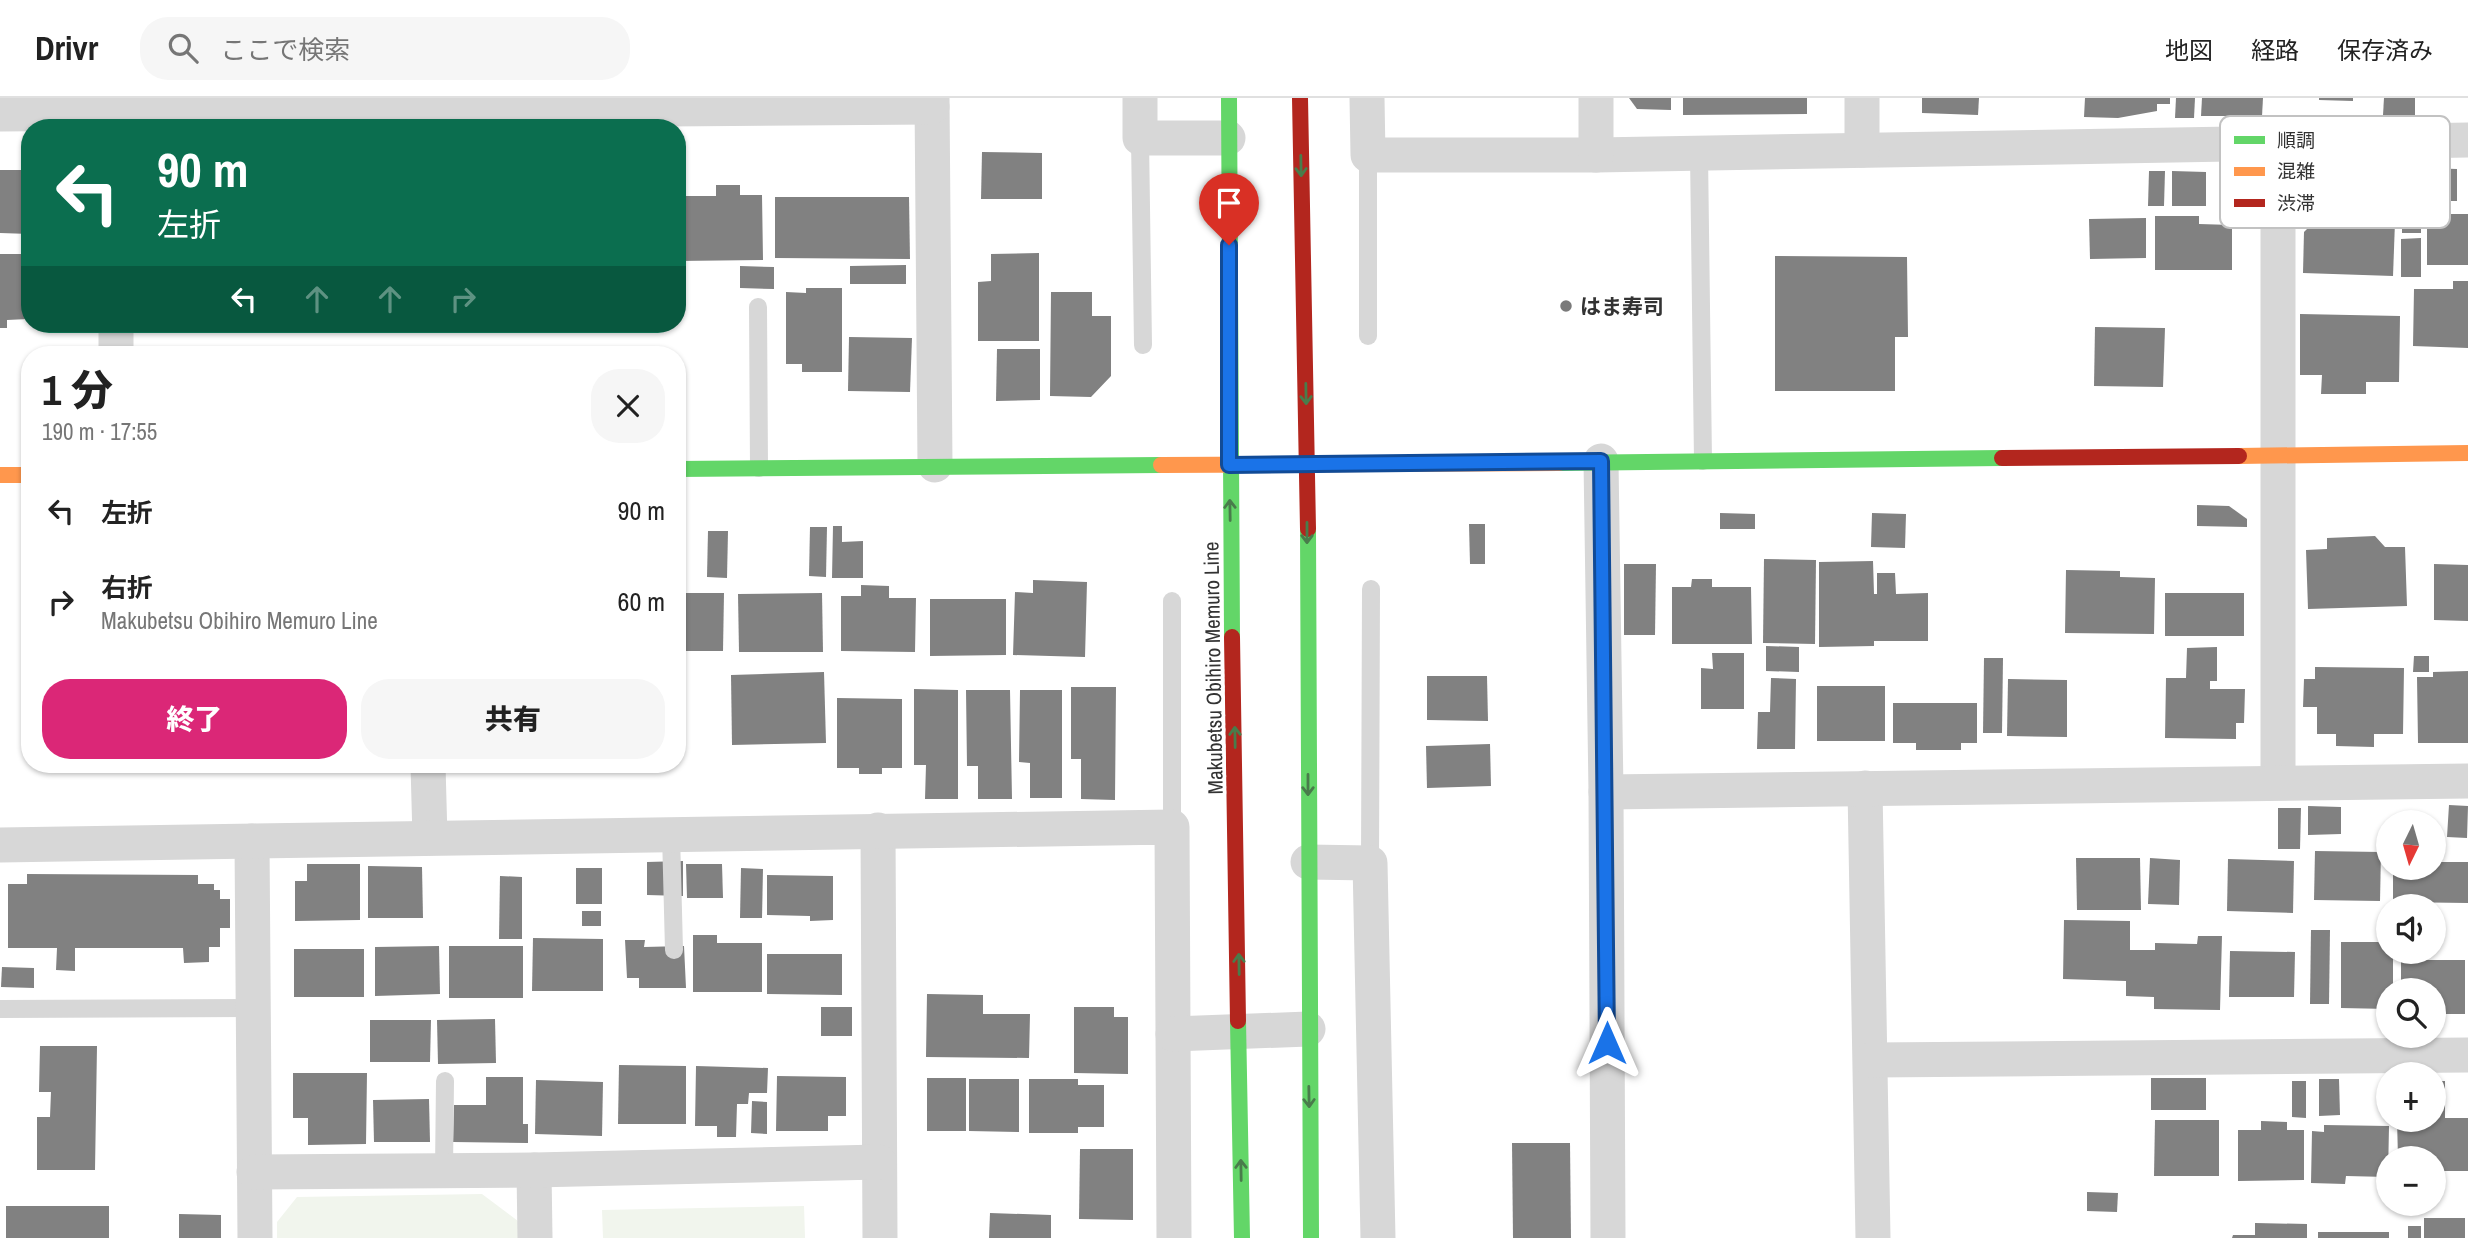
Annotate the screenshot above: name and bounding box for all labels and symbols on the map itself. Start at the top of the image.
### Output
legend [2220,116,2450,228]
text: 順調 [2277,127,2315,153]
one-way arrow [1295,154,1308,177]
text: 混雑 [2277,158,2315,184]
pin [1199,173,1259,245]
text: 渋滞 [2277,190,2315,216]
place label: はま寿司 [1580,292,1664,321]
marker: はま寿司 [1558,298,1574,314]
one-way arrow [1299,382,1313,405]
one-way arrow [1224,498,1237,521]
one-way arrow [1300,521,1314,544]
street label: Makubetsu Obihiro Memuro Line [1196,541,1230,795]
one-way arrow [1228,726,1242,749]
one-way arrow [1301,773,1315,796]
north arrow [2376,810,2446,880]
one-way arrow [1232,953,1245,976]
position arrow [1570,1006,1644,1080]
one-way arrow [1302,1086,1316,1109]
one-way arrow [1234,1159,1248,1182]

